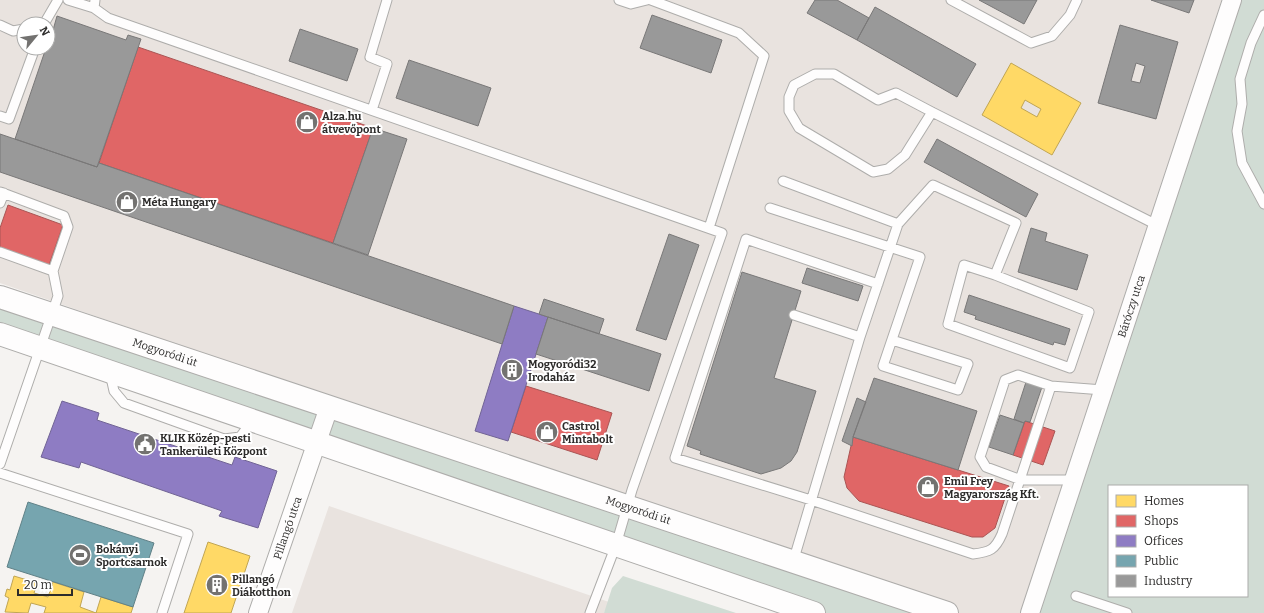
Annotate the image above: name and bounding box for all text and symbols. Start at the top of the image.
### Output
north arrow [16,16,56,56]
text: N [37,25,52,39]
shop icon: Alza.hu átvevőpont [294,109,320,135]
place label: Alza.hu átvevőpont [322,110,381,136]
shop icon: Méta Hungary [114,189,140,215]
place label: Méta Hungary [142,196,217,209]
street label: Báróczy utca [1115,273,1147,339]
street label: Mogyoródi út [131,335,199,369]
building icon: Mogyoródi32 Irodaház [499,357,525,383]
place label: Mogyoródi32 Irodaház [528,358,596,384]
shop icon: Castrol Mintabolt [534,419,560,445]
place label: Castrol Mintabolt [562,420,614,446]
public building icon: KLIK Közép-pesti Tankerületi Központ [132,431,158,457]
place label: KLIK Közép-pesti Tankerületi Központ [160,432,268,458]
shop icon: Emil Frey Magyarország Kft. [915,474,941,500]
place label: Emil Frey Magyarország Kft. [944,475,1039,501]
legend [1108,485,1248,597]
street label: Mogyoródi út [604,493,673,527]
text: Homes [1144,494,1184,508]
street label: Pillangó utca [270,495,304,561]
text: Shops [1144,514,1179,528]
text: Offices [1144,534,1183,548]
sports icon: Bokányi Sportcsarnok [67,542,93,568]
place label: Bokányi Sportcsarnok [96,543,168,569]
text: Public [1144,554,1179,568]
scale bar [18,571,72,597]
building icon: Pillangó Diákotthon [204,572,230,598]
place label: Pillangó Diákotthon [232,573,291,599]
text: Industry [1144,574,1193,588]
text: 20 m [24,578,53,592]

